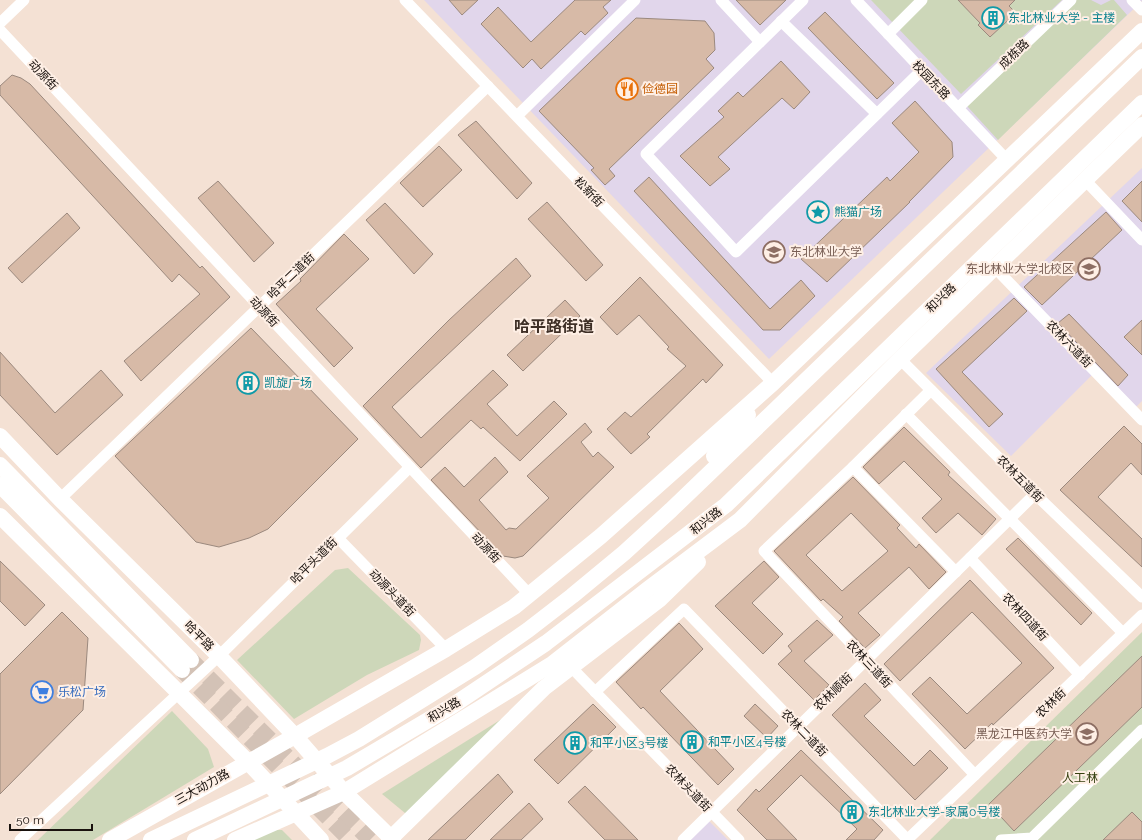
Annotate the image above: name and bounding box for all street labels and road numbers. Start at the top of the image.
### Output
street label: 成栋路 [996,36,1032,72]
street label: 动源街 [26,57,60,93]
street label: 校园东路 [909,58,953,102]
street label: 松新街 [571,174,607,210]
street label: 哈平二道街 [265,250,317,302]
street label: 和兴路 [923,280,959,316]
street label: 动源街 [247,294,281,330]
street label: 农林六道街 [1043,318,1095,370]
street label: 农林五道街 [994,453,1046,505]
street label: 和兴路 [688,504,724,538]
street label: 动源街 [469,530,503,566]
street label: 哈平头道街 [288,535,340,587]
street label: 动源头道街 [366,567,418,619]
street label: 农林四道街 [999,590,1051,644]
street label: 哈平路 [181,618,217,654]
street label: 农林三道街 [843,637,895,691]
street label: 农林顺街 [811,670,855,714]
street label: 农林街 [1033,685,1069,721]
street label: 和兴路 [425,695,463,725]
street label: 农林二道街 [778,707,830,759]
street label: 农林头道街 [662,762,714,814]
street label: 三大动力路 [172,766,232,808]

